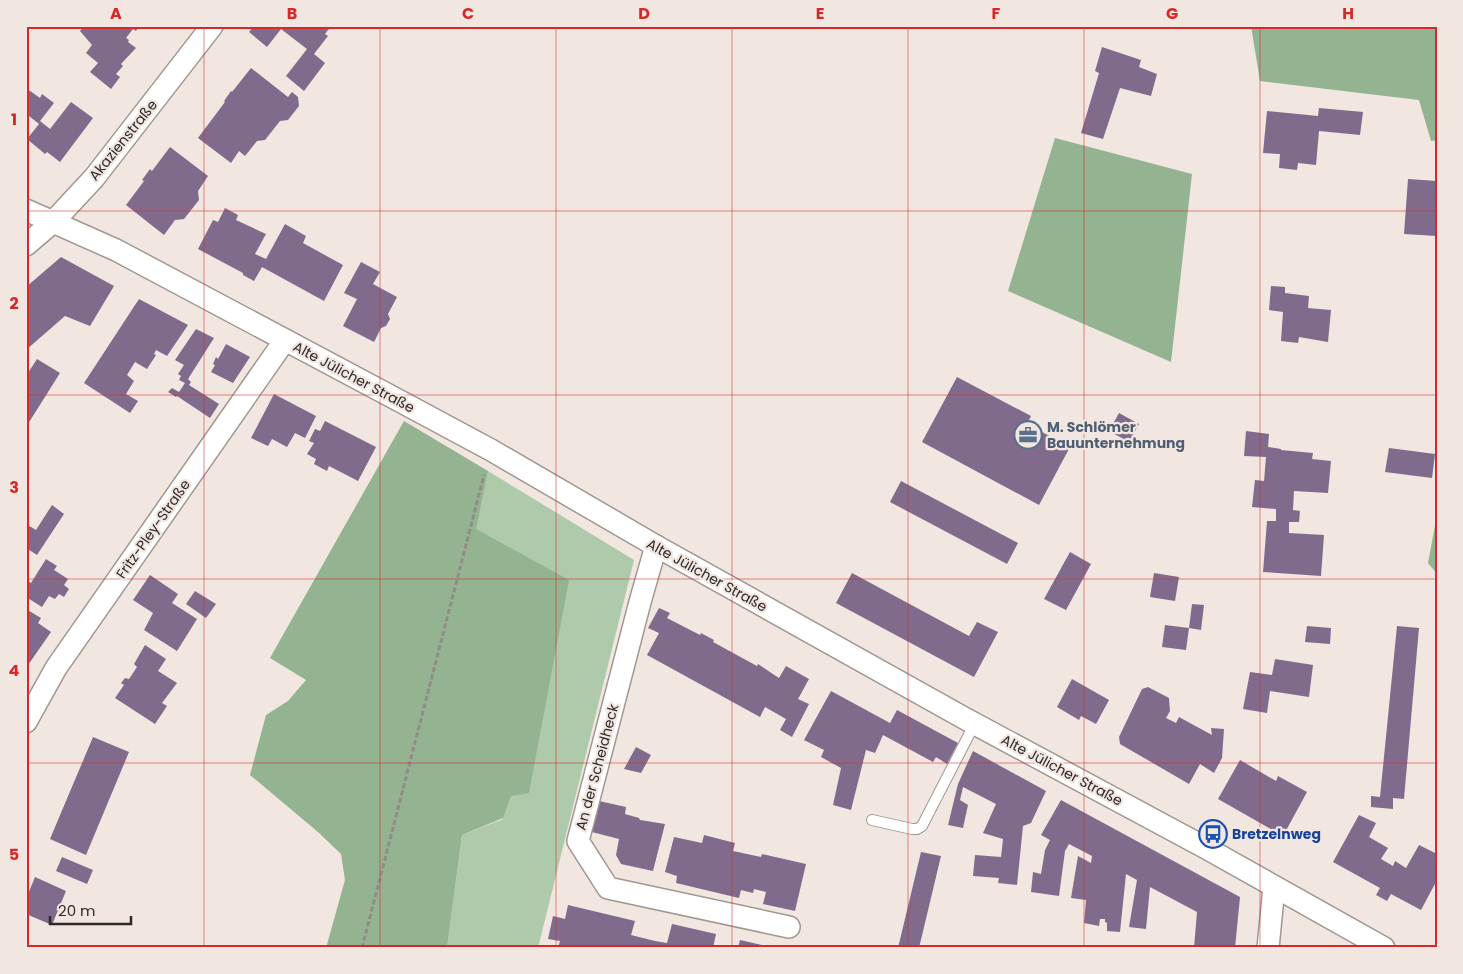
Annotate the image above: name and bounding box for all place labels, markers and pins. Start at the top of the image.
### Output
place label: M. Schlömer Bauunternehmung [1047,417,1185,453]
office icon: M. Schlömer Bauunternehmung [1013,420,1043,450]
bus stop icon: Bretzelnweg [1198,819,1228,849]
place label: Bretzelnweg [1232,824,1321,844]

